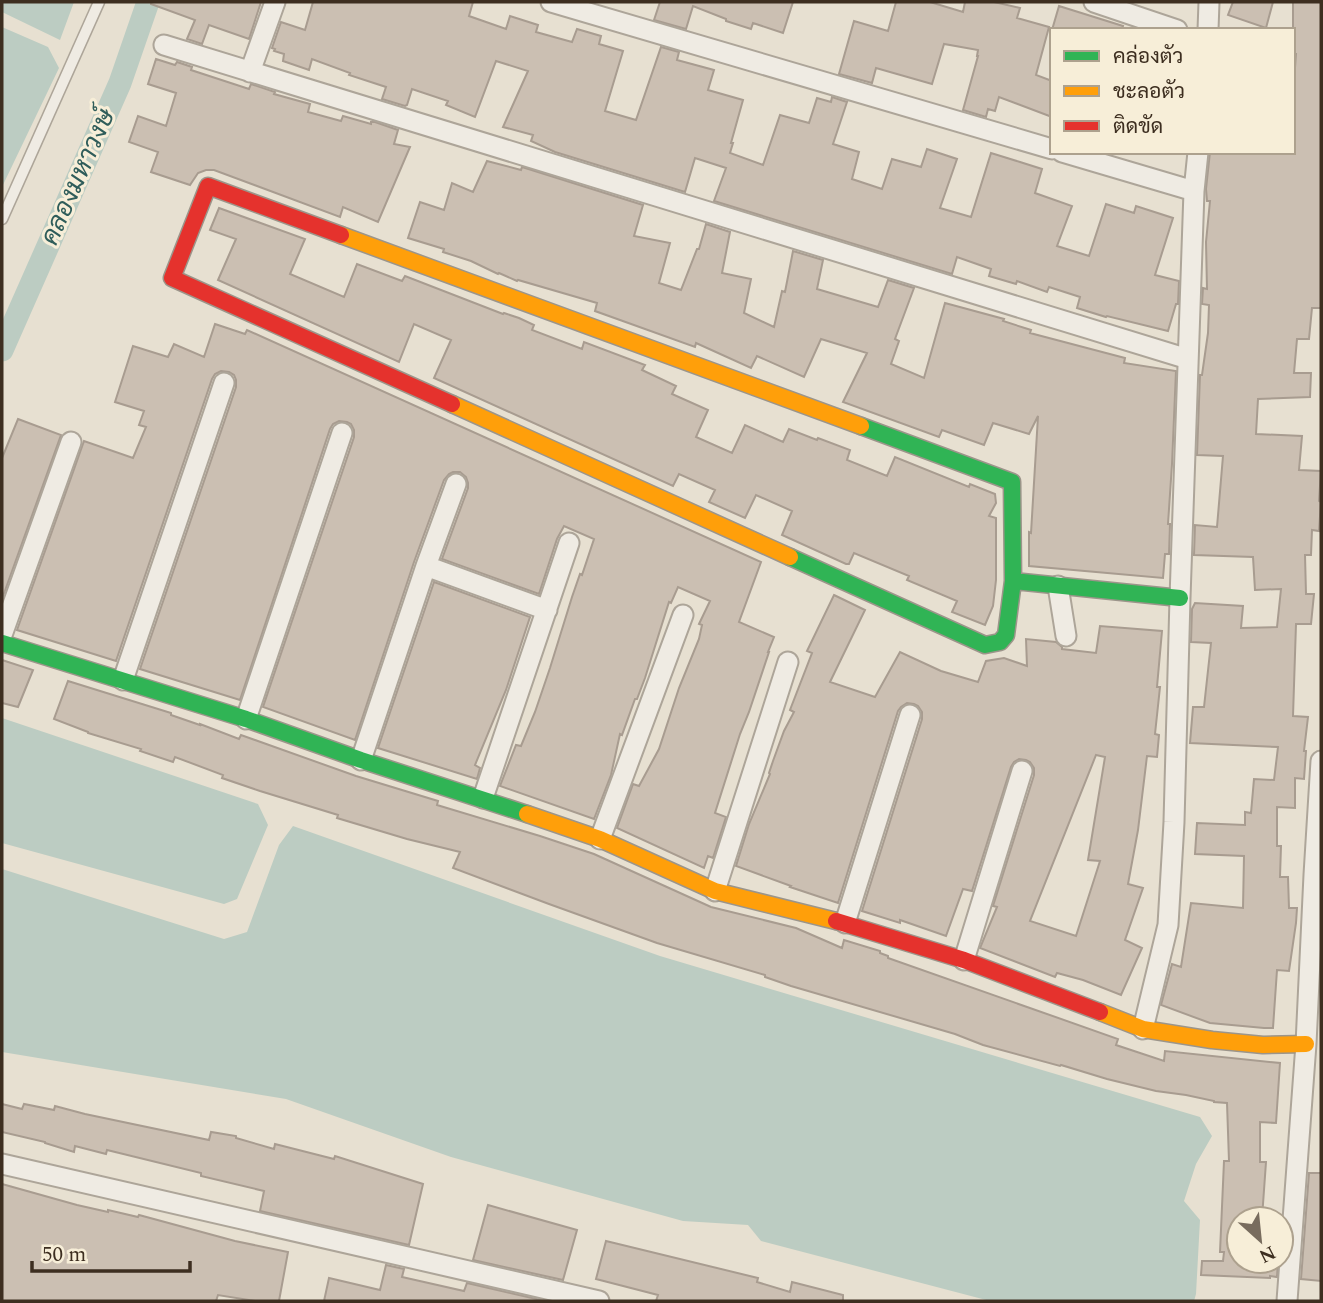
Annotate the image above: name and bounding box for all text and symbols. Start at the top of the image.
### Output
legend [1050,28,1295,154]
text: คล่องตัว [1113,41,1183,73]
text: ชะลอตัว [1113,76,1185,108]
water label: คลองมหาวงษ์ [30,99,127,252]
text: ติดขัด [1113,111,1163,143]
north arrow [1225,1205,1295,1275]
scale bar [32,1230,189,1274]
text: N [1254,1237,1281,1270]
text: 50 m [42,1239,86,1271]

